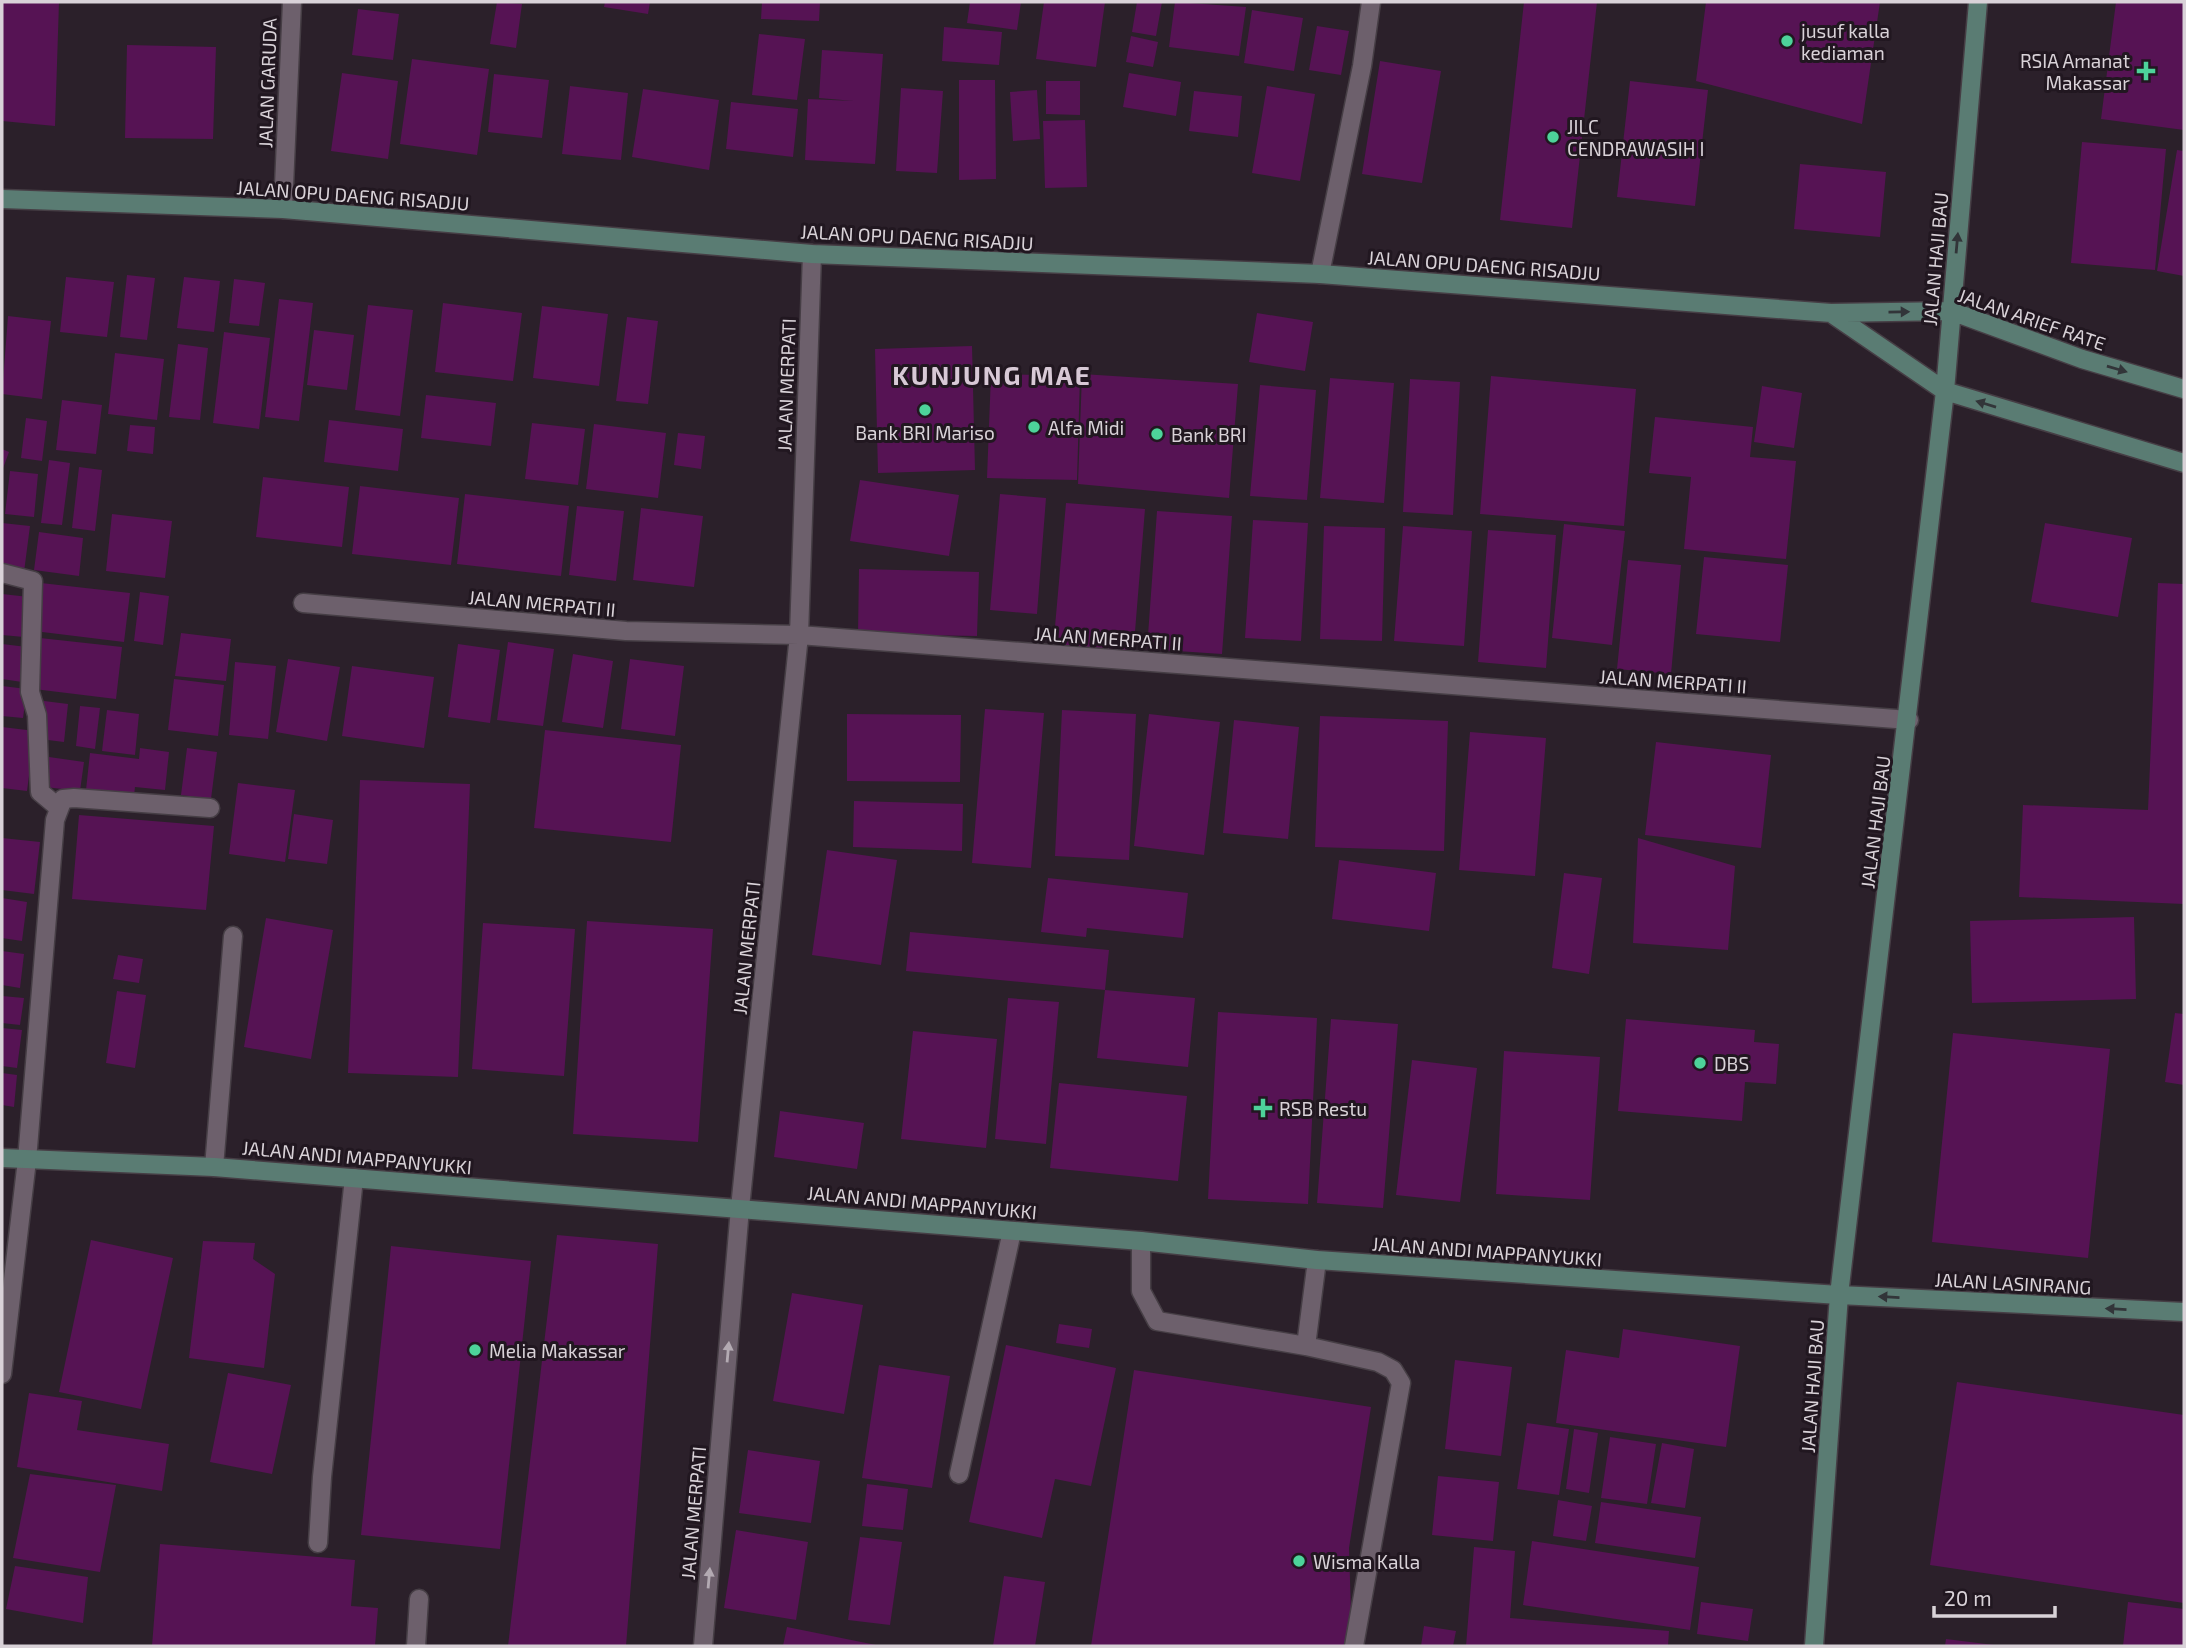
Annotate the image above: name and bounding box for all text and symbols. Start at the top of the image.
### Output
street label: JALAN GARUDA [253,17,281,148]
place label: jusuf kalla kediaman [1801,19,1890,64]
marker: jusuf kalla kediaman [1779,33,1795,49]
place label: RSIA Amanat Makassar [2020,49,2130,94]
marker: RSIA Amanat Makassar [2136,61,2156,81]
place label: JILC CENDRAWASIH I [1567,115,1705,160]
marker: JILC CENDRAWASIH I [1545,129,1561,145]
street label: JALAN OPU DAENG RISADJU [236,175,470,215]
street label: JALAN HAJI BAU [1918,191,1952,327]
street label: JALAN OPU DAENG RISADJU [800,219,1034,255]
one-way arrow [1952,232,1963,254]
street label: JALAN OPU DAENG RISADJU [1367,245,1601,285]
street label: JALAN ARIEF RATE [1955,283,2109,355]
one-way arrow [1889,306,1911,318]
street label: JALAN MERPATI [772,318,800,452]
district label: KUNJUNG MAE [892,359,1092,390]
one-way arrow [2107,365,2128,375]
one-way arrow [1975,398,1996,408]
marker: Bank BRI Mariso [917,402,933,418]
place label: Alfa Midi [1048,416,1124,439]
marker: Alfa Midi [1026,419,1042,435]
place label: Bank BRI Mariso [855,421,995,444]
place label: Bank BRI [1171,423,1246,446]
marker: Bank BRI [1149,426,1165,442]
street label: JALAN MERPATI II [467,585,617,621]
street label: JALAN MERPATI II [1033,621,1183,655]
street label: JALAN MERPATI II [1598,664,1748,698]
street label: JALAN HAJI BAU [1855,754,1895,890]
street label: JALAN MERPATI [728,880,764,1016]
place label: DBS [1714,1052,1749,1075]
marker: DBS [1692,1055,1708,1071]
place label: RSB Restu [1279,1097,1367,1120]
marker: RSB Restu [1253,1098,1273,1118]
street label: JALAN ANDI MAPPANYUKKI [241,1136,473,1178]
street label: JALAN ANDI MAPPANYUKKI [806,1181,1038,1223]
street label: JALAN ANDI MAPPANYUKKI [1371,1231,1603,1271]
street label: JALAN LASINRANG [1934,1267,2092,1299]
one-way arrow [1878,1292,1900,1303]
one-way arrow [2105,1303,2127,1314]
street label: JALAN HAJI BAU [1796,1318,1828,1454]
place label: Melia Makassar [489,1339,626,1362]
one-way arrow [723,1340,734,1362]
marker: Melia Makassar [467,1342,483,1358]
street label: JALAN MERPATI [676,1445,710,1581]
place label: Wisma Kalla [1313,1550,1420,1573]
marker: Wisma Kalla [1291,1553,1307,1569]
one-way arrow [703,1567,714,1589]
scale bar [1934,1574,2055,1618]
text: 20 m [1944,1585,1992,1610]

